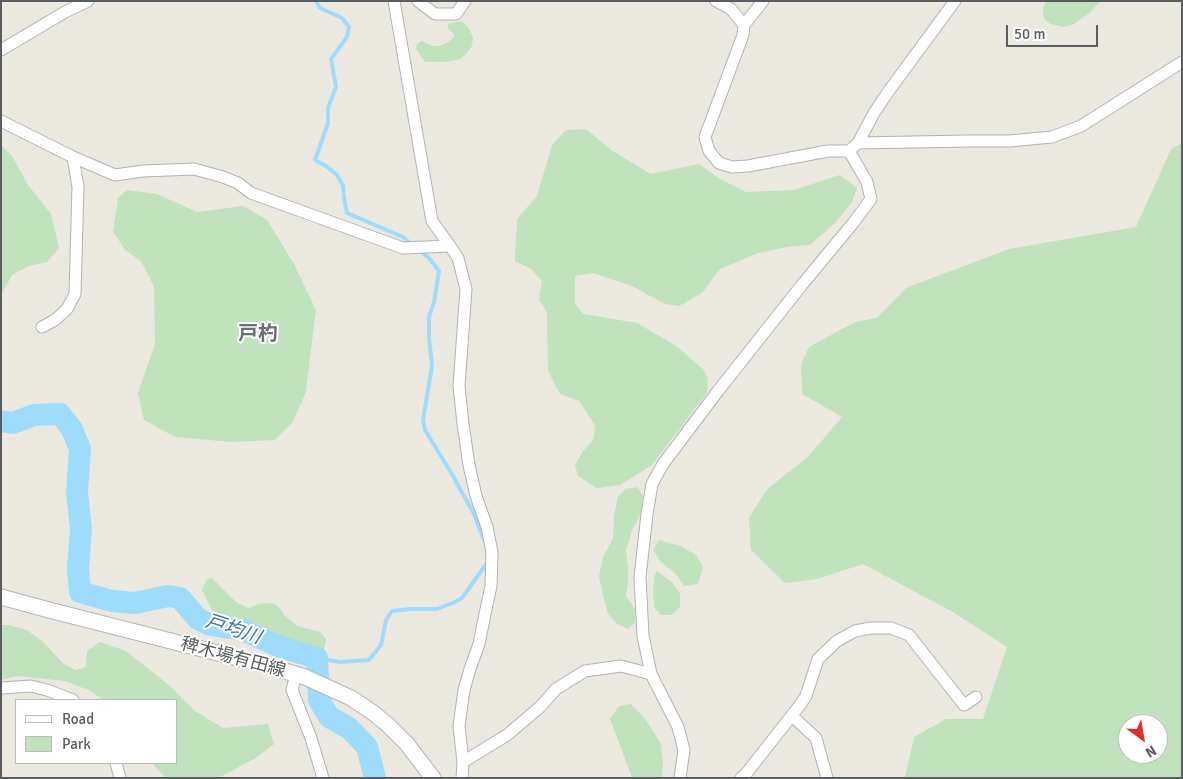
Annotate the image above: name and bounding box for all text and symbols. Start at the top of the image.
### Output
scale bar [1008,15,1100,47]
text: 50 m [1014,25,1045,43]
district label: 戸杓 [238,323,278,347]
water label: 戸均川 [202,610,264,650]
street label: 稗木場有田線 [178,634,288,682]
legend [15,699,178,764]
text: Road [62,710,94,728]
north arrow [1118,714,1168,764]
text: Park [62,735,91,753]
text: N [1142,742,1159,761]

